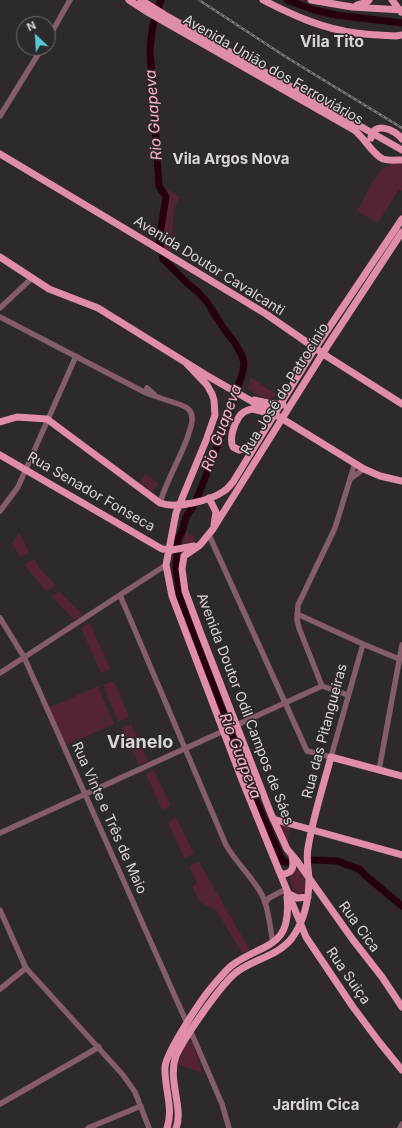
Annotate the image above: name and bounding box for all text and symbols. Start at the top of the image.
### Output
street label: Avenida União dos Ferroviários [180,11,366,129]
north arrow [16,16,56,56]
text: N [25,18,38,34]
district label: Vila Tito [300,32,364,52]
water label: Rio Guapeva [142,69,166,161]
district label: Vila Argos Nova [172,150,290,168]
street label: Avenida Doutor Cavalcanti [131,213,287,319]
street label: Rua José do Patrocínio [238,320,332,458]
water label: Rio Guapeva [198,382,246,474]
street label: Rua Senador Fonseca [24,449,158,535]
street label: Avenida Doutor Odil Campos de Sáes [193,591,297,827]
street label: Rua das Pitangueiras [299,662,351,800]
water label: Rio Guapeva [215,710,265,802]
district label: Vianelo [107,732,173,754]
street label: Rua Vinte e Três de Maio [68,739,150,897]
street label: Rua Cica [335,898,383,956]
street label: Rua Suiça [322,944,374,1008]
district label: Jardim Cica [273,1096,359,1114]

